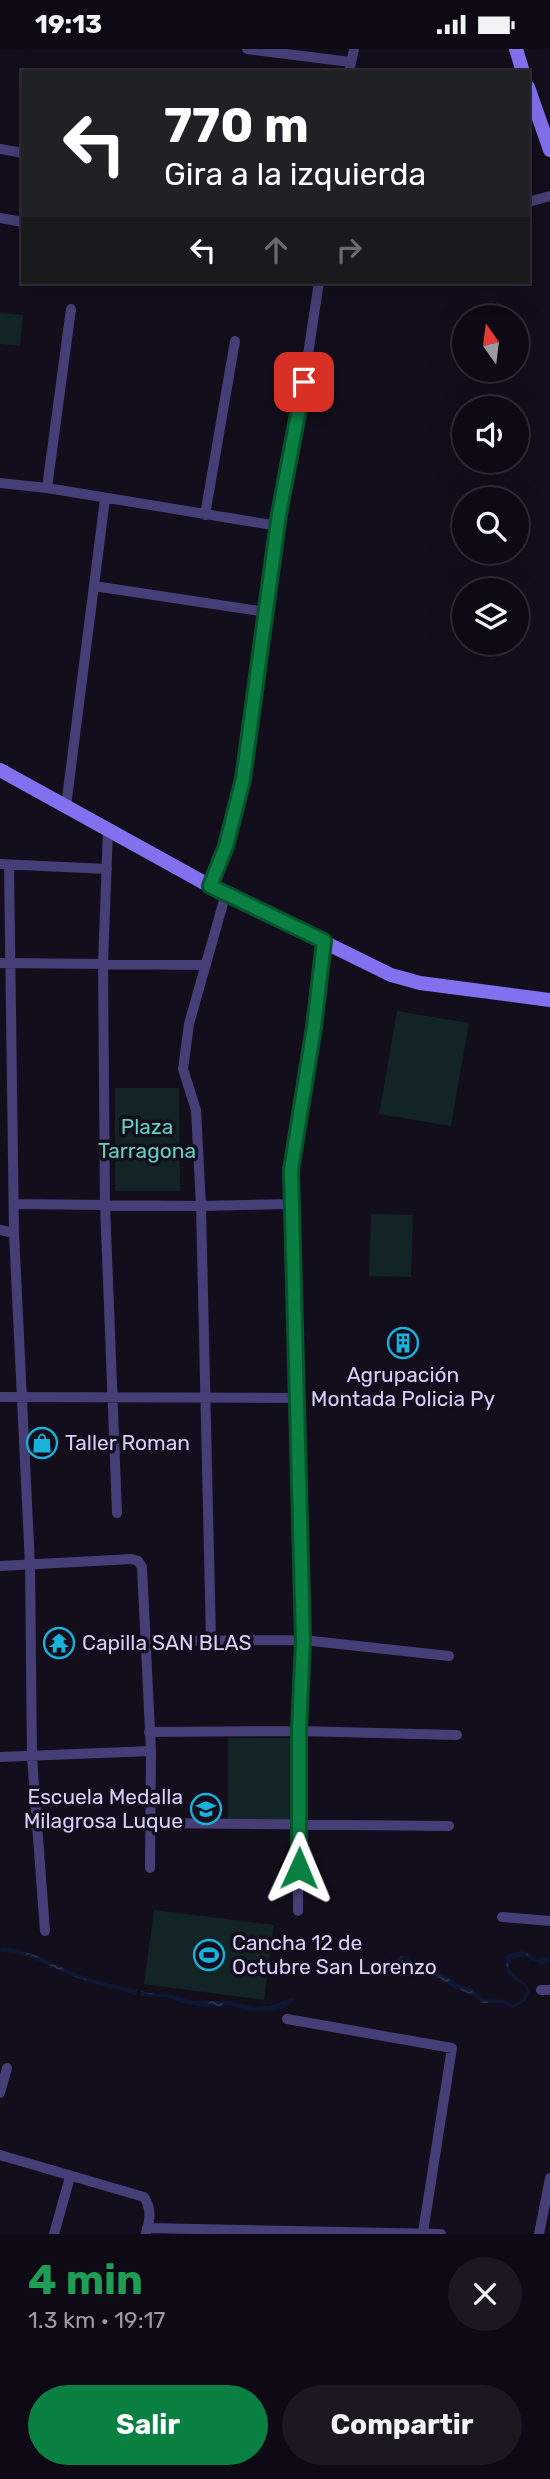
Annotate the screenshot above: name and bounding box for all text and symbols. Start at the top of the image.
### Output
text: 19:13 [35,9,102,40]
text: 770 m [164,96,309,154]
icon: left [49,98,140,189]
text: Gira a la izquierda [164,155,426,193]
icon: left [184,231,222,269]
icon: ahead [257,231,295,269]
icon: right [330,231,368,269]
north arrow [452,305,528,381]
map controls [452,305,529,655]
pin [274,352,334,412]
icon: arrive [285,363,323,401]
button: sound [452,396,529,473]
button: search [452,487,529,564]
button: layers [452,578,529,655]
park label: Plaza Tarragona [98,1114,196,1163]
building icon: Agrupación Montada Policia Py [386,1326,420,1360]
place label: Agrupación Montada Policia Py [311,1362,496,1411]
shop icon: Taller Roman [25,1426,59,1460]
place label: Taller Roman [65,1430,190,1455]
temple icon: Capilla SAN BLAS [42,1626,76,1660]
place label: Capilla SAN BLAS [82,1630,252,1655]
place label: Escuela Medalla Milagrosa Luque [24,1784,183,1833]
school or university icon: Escuela Medalla Milagrosa Luque [189,1792,223,1826]
position arrow [262,1831,336,1905]
place label: Cancha 12 de Octubre San Lorenzo [232,1930,437,1979]
sports icon: Cancha 12 de Octubre San Lorenzo [192,1938,226,1972]
text: 4 min [28,2255,143,2305]
button: close [448,2257,522,2331]
text: 1.3 km · 19:17 [28,2306,165,2334]
button: Salir [28,2385,268,2465]
button: Compartir [282,2385,522,2465]

